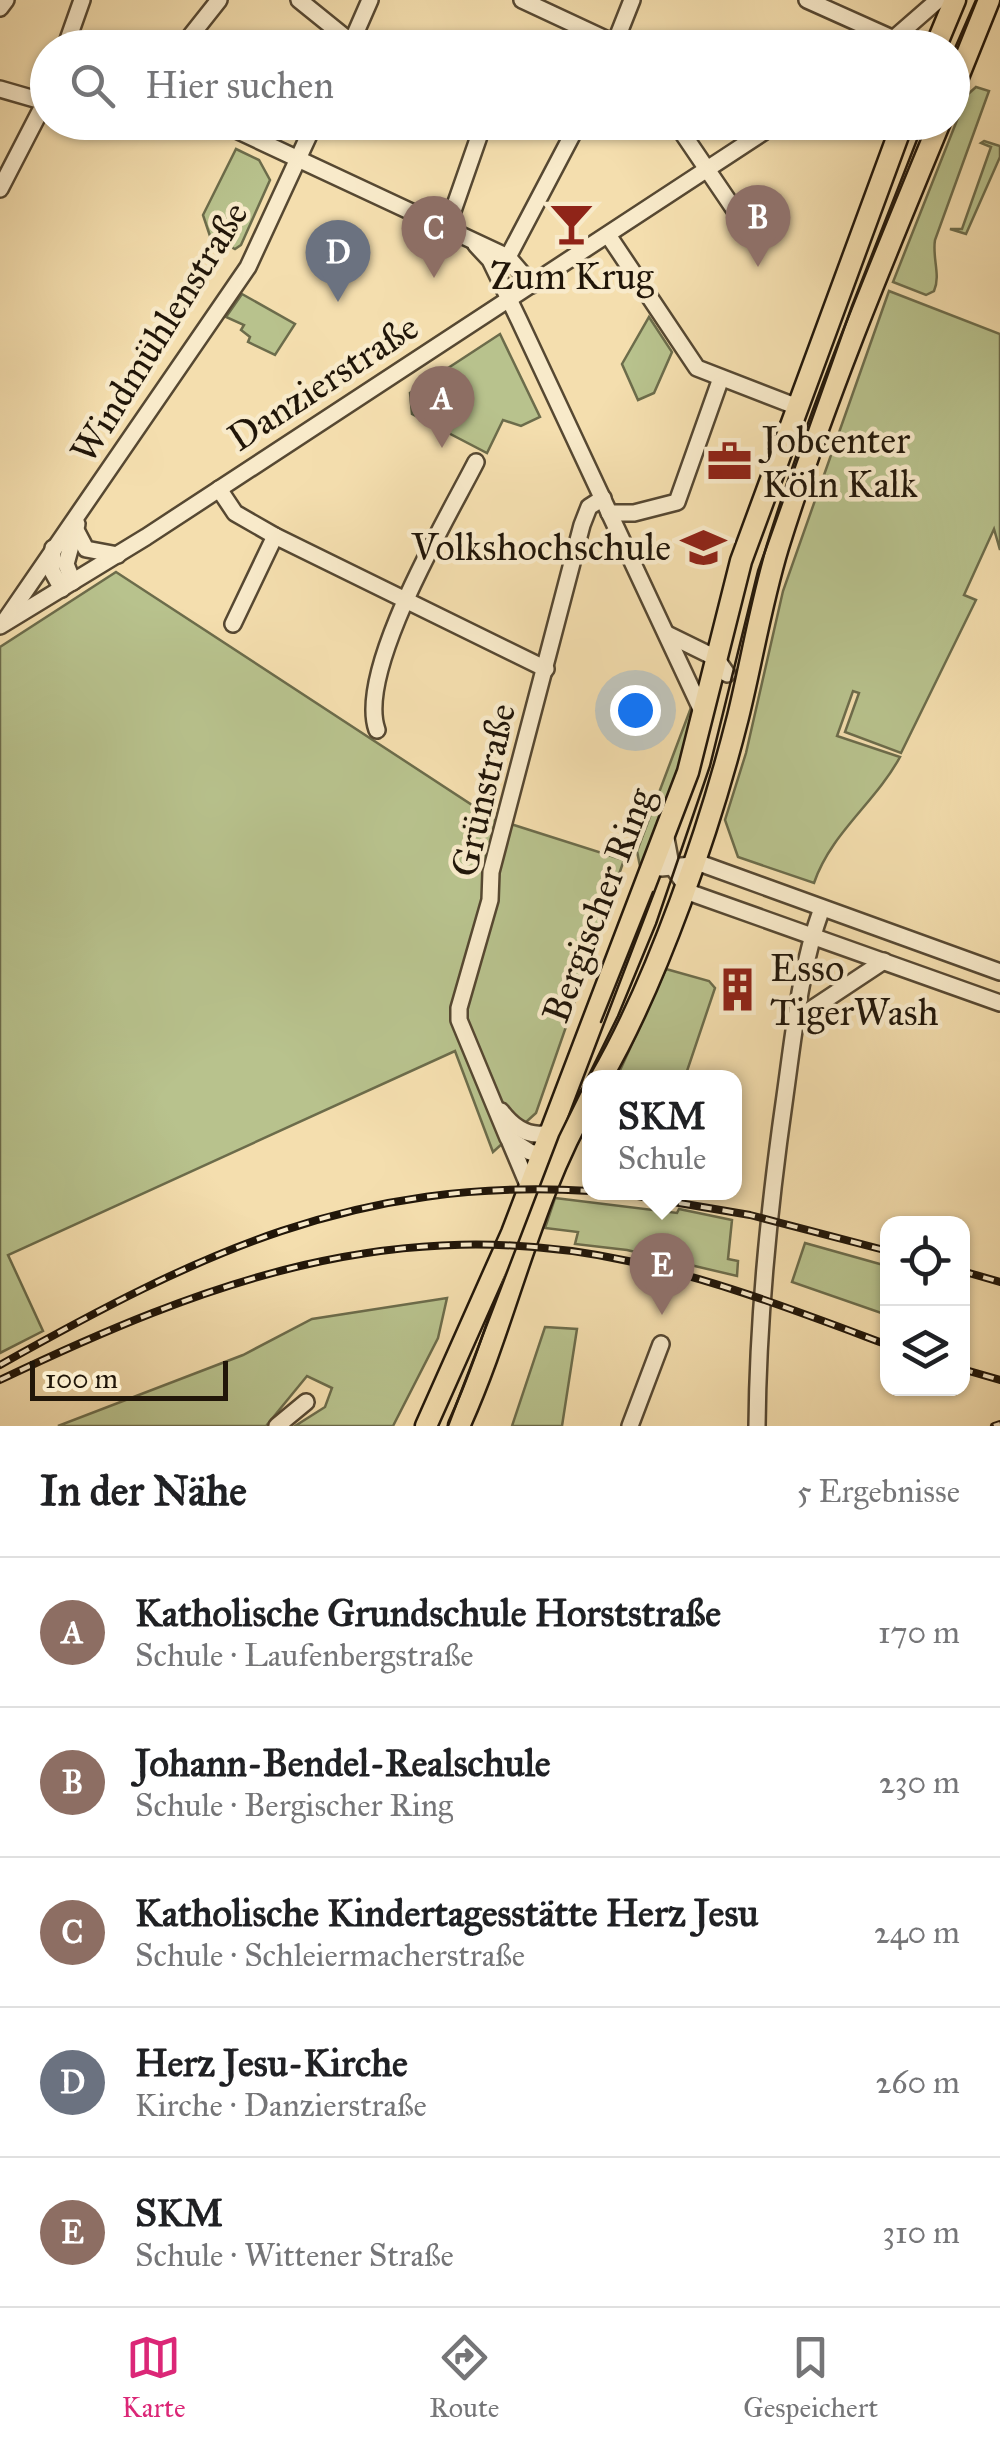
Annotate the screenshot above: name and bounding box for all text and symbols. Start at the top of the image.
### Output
search box [30,30,970,140]
icon: search [65,58,120,113]
text: Hier suchen [145,62,334,108]
pin: B [726,184,790,267]
street label: Windmühlenstraße [60,193,258,471]
pin: C [402,196,466,278]
bar icon: Zum Krug [548,200,596,248]
pin: D [306,220,370,302]
place label: Zum Krug [490,253,654,299]
street label: Danzierstraße [219,303,427,461]
pin: A [410,366,474,448]
place label: Jobcenter Köln Kalk [758,417,918,507]
office icon: Jobcenter Köln Kalk [705,438,753,486]
school or university icon: Volkshochschule [680,523,728,571]
place label: Volkshochschule [411,524,671,570]
your location [610,685,661,736]
street label: Grünstraße [441,699,525,881]
street label: Bergischer Ring [532,781,664,1029]
place label: Esso TigerWash [770,945,939,1035]
building icon: Esso TigerWash [713,966,761,1014]
popup [582,1070,742,1200]
text: SKM [618,1093,706,1139]
text: Schule [618,1139,706,1178]
map controls [880,1216,970,1396]
button: locate [880,1216,970,1306]
pin: E [630,1232,694,1315]
button: layers [880,1306,970,1396]
scale bar [30,1356,228,1400]
text: 100 m [45,1361,118,1396]
text: In der Nähe [40,1465,247,1517]
text: 5 Ergebnisse [797,1472,960,1511]
text: Katholische Grundschule Horststraße [135,1590,721,1636]
text: A [62,1613,83,1652]
text: 170 m [878,1613,960,1652]
text: Schule · Laufenbergstraße [135,1636,474,1675]
text: Johann-Bendel-Realschule [135,1740,551,1786]
text: B [62,1763,83,1802]
text: 230 m [879,1763,960,1802]
text: Schule · Bergischer Ring [135,1786,453,1825]
text: Katholische Kindertagesstätte Herz Jesu [135,1890,759,1936]
text: C [62,1913,83,1952]
text: 240 m [874,1913,960,1952]
text: Schule · Schleiermacherstraße [135,1936,525,1975]
text: Herz Jesu-Kirche [135,2040,408,2086]
text: D [60,2063,85,2102]
text: 260 m [875,2063,960,2102]
text: Kirche · Danzierstraße [135,2086,427,2125]
text: SKM [135,2190,223,2236]
text: E [61,2213,84,2252]
text: 310 m [882,2213,960,2252]
text: Schule · Wittener Straße [135,2236,454,2275]
tab: Karte [122,2330,186,2425]
tab: Route [429,2330,500,2425]
tab: Gespeichert [743,2330,878,2425]

